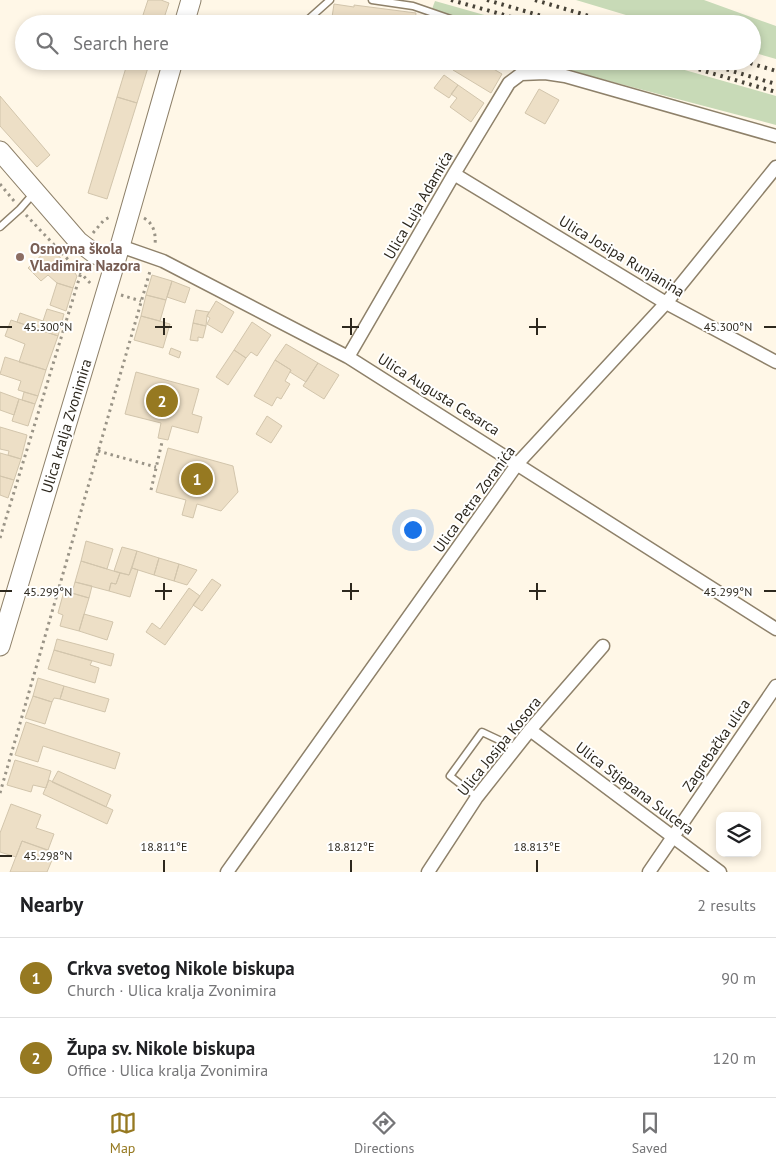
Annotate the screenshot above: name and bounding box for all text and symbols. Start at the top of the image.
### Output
search box [15,15,761,70]
icon: search [33,29,61,57]
text: Search here [73,31,169,55]
street label: Ulica Luja Adamića [379,148,457,262]
street label: Ulica Josipa Runjanina [556,211,688,301]
place label: Osnovna škola Vladimira Nazora [29,239,140,275]
marker: Osnovna škola Vladimira Nazora [14,251,26,263]
text: 45.300°N [24,319,72,334]
text: 45.300°N [704,319,752,334]
street label: Ulica Augusta Cesarca [374,349,504,439]
street label: Ulica kralja Zvonimira [37,357,95,495]
pin: 2 [146,382,178,420]
street label: Ulica Petra Zoranića [429,442,519,556]
pin: 1 [181,460,213,498]
your location [400,517,426,543]
text: 45.299°N [24,584,72,599]
text: 45.299°N [704,584,752,599]
street label: Ulica Josipa Kosora [453,693,545,799]
street label: Zagrebačka ulica [678,695,754,795]
street label: Ulica Stjepana Sulcera [572,737,698,839]
map controls [716,812,761,857]
button: layers [716,812,761,857]
text: 18.811°E [141,839,187,854]
text: 18.812°E [328,839,374,854]
text: 18.813°E [514,839,560,854]
text: 45.298°N [24,848,72,863]
text: Nearby [20,891,83,918]
text: 2 results [697,895,756,915]
text: Crkva svetog Nikole biskupa [67,956,295,980]
text: 1 [31,968,41,988]
text: 90 m [721,968,756,988]
text: Church · Ulica kralja Zvonimira [67,980,276,1000]
text: Župa sv. Nikole biskupa [67,1036,255,1060]
text: 2 [31,1048,41,1068]
text: 120 m [713,1048,756,1068]
text: Office · Ulica kralja Zvonimira [67,1060,268,1080]
tab: Map [109,1109,137,1157]
tab: Directions [354,1109,414,1157]
tab: Saved [632,1109,667,1157]

